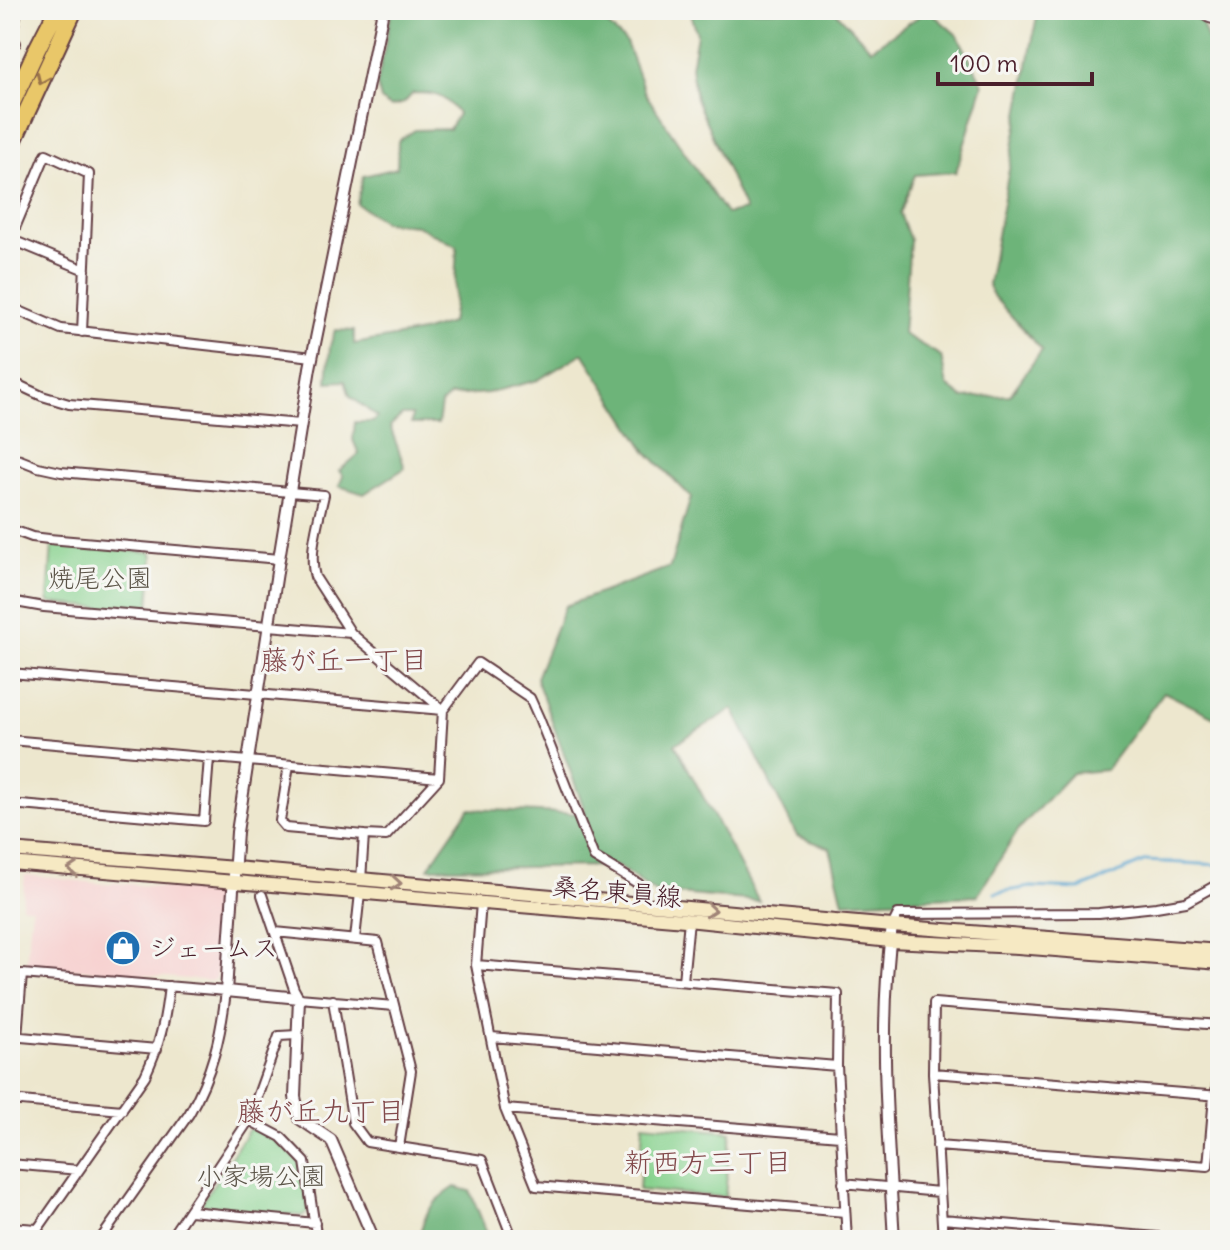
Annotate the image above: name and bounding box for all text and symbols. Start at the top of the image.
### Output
scale bar [938,36,1092,86]
text: 100 m [950,48,1018,78]
one-way arrow [35,71,51,85]
park label: 焼尾公園 [48,561,152,594]
district label: 藤が丘一丁目 [260,642,428,678]
one-way arrow [66,861,79,878]
street label: 桑名東員線 [551,869,683,914]
one-way arrow [390,874,403,891]
one-way arrow [705,901,718,918]
shop icon: ジェームス [104,929,142,967]
place label: ジェームス [149,931,278,964]
district label: 藤が丘九丁目 [237,1093,405,1129]
district label: 新西方三丁目 [624,1144,792,1180]
park label: 小家場公園 [196,1159,326,1192]

